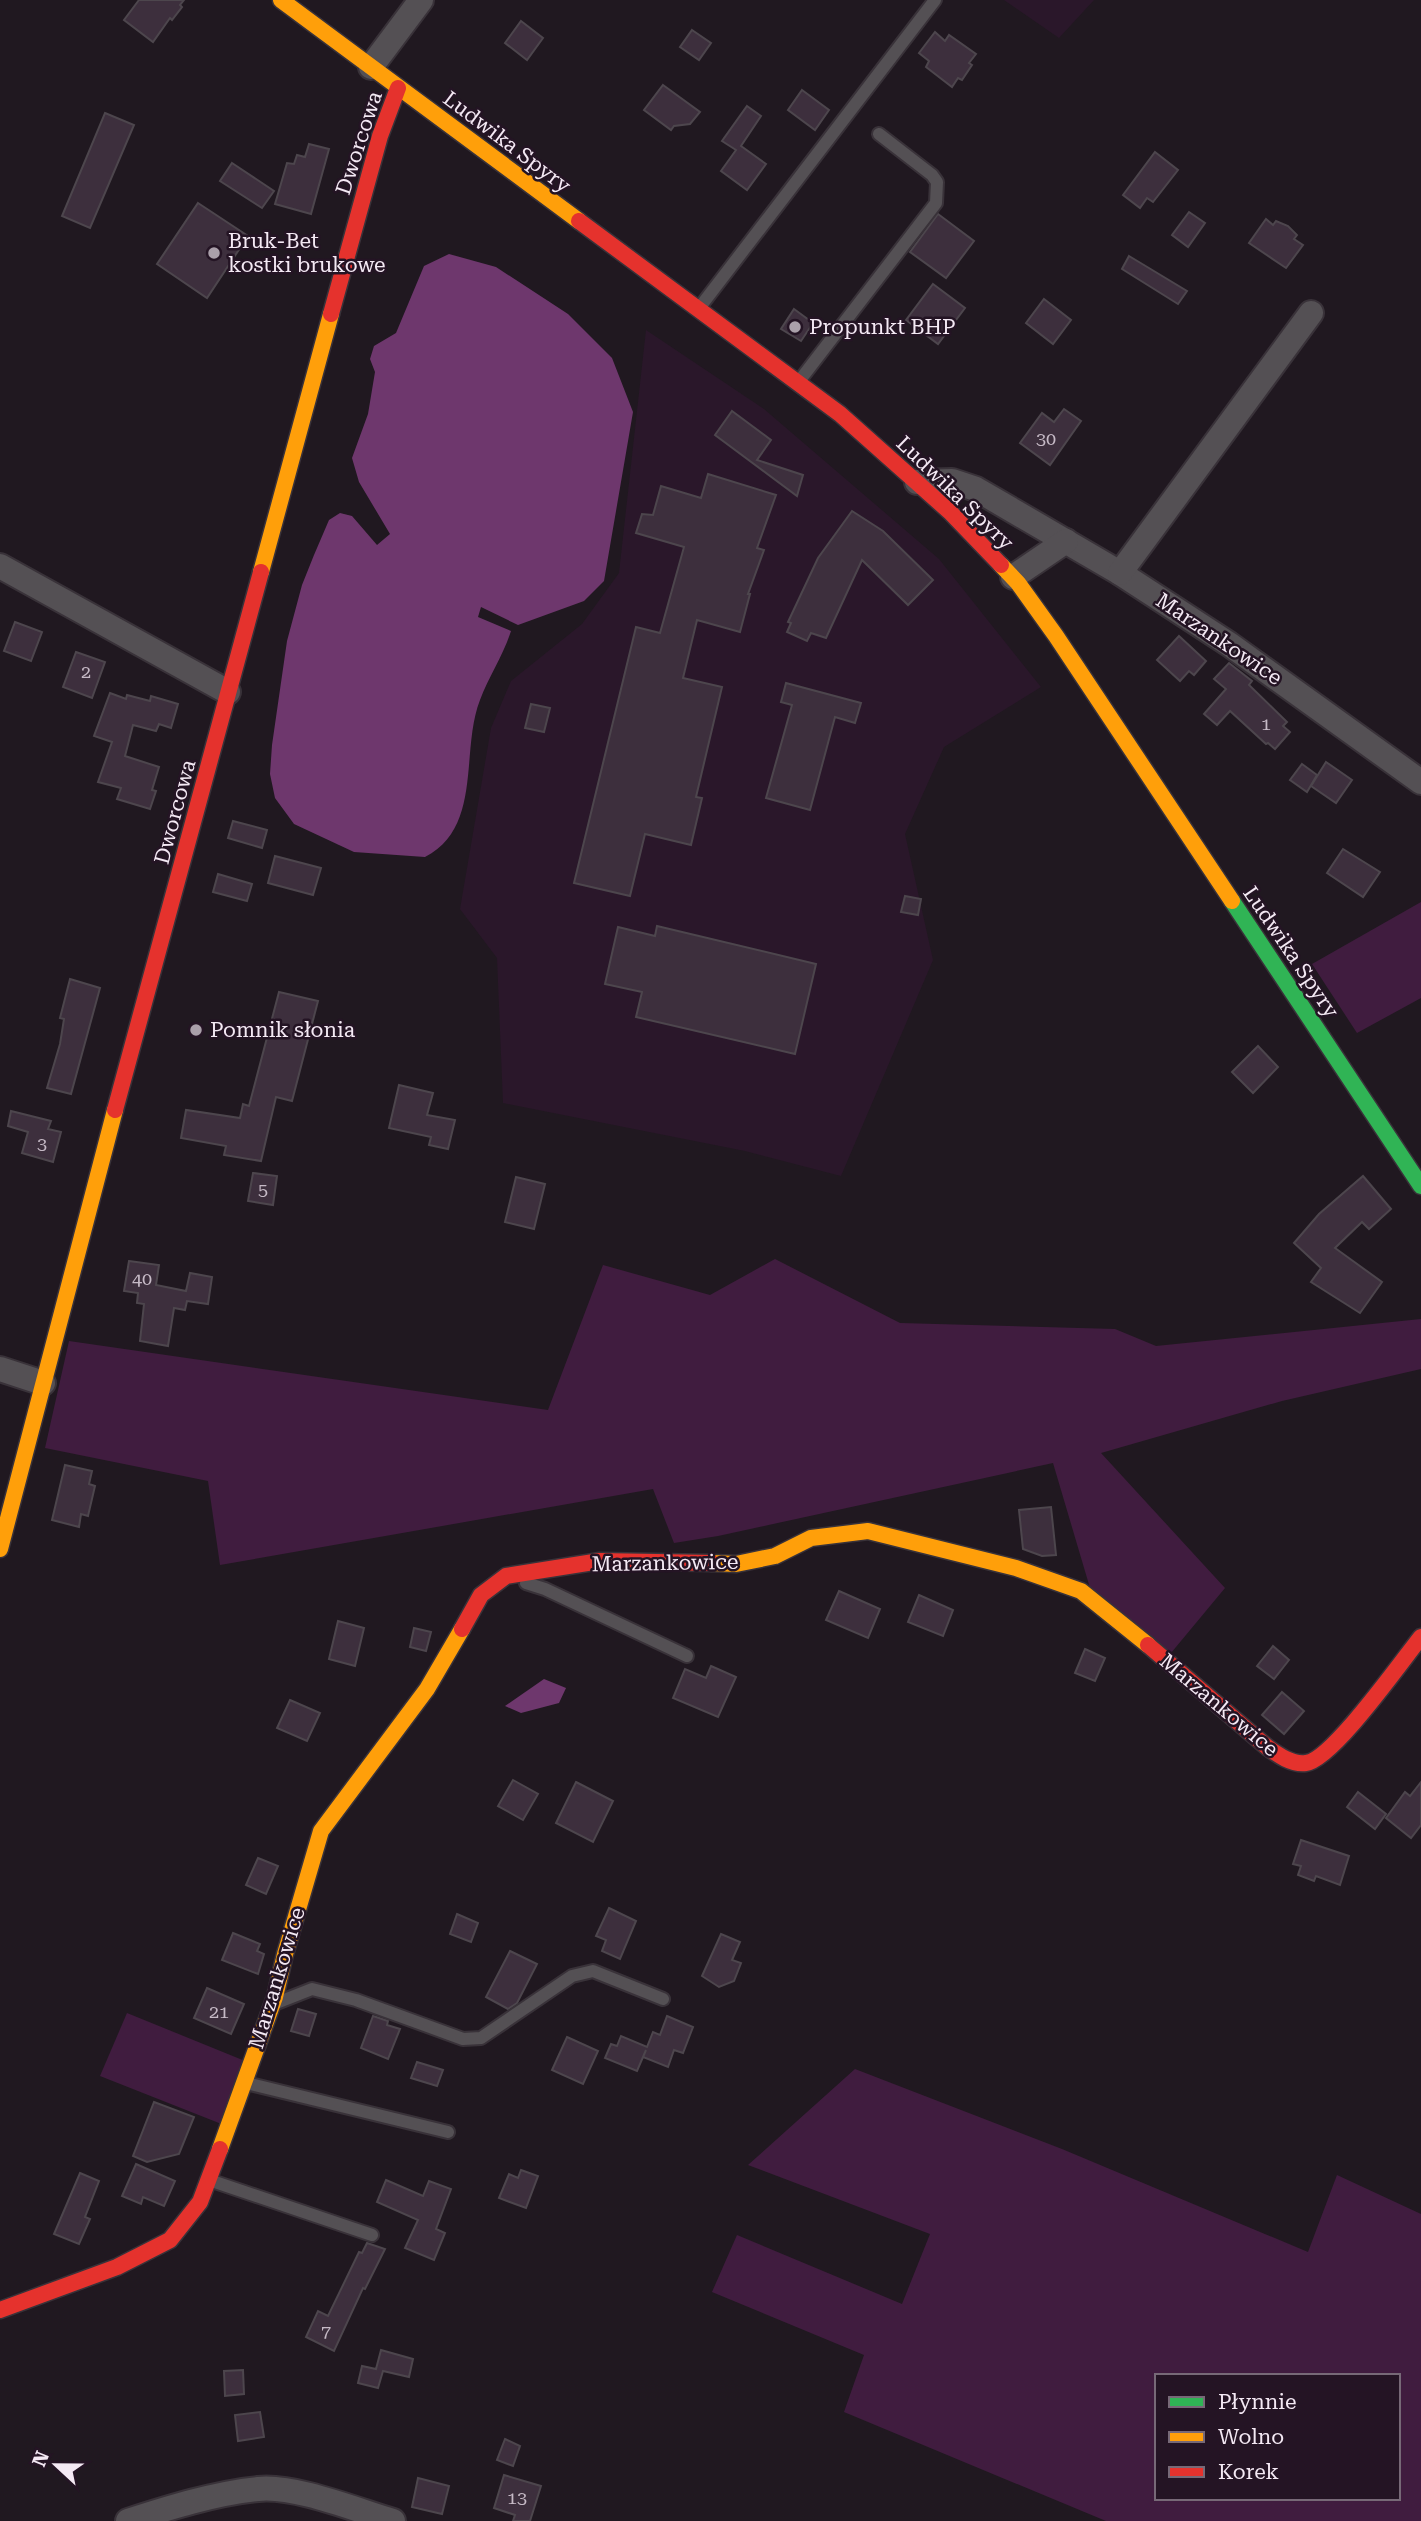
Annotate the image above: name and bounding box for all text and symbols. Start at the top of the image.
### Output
street label: Ludwika Spyry [439,86,576,198]
street label: Dworcowa [331,88,387,198]
place label: Bruk-Bet kostki brukowe [228,229,386,277]
marker: Bruk-Bet kostki brukowe [206,245,222,261]
place label: Propunkt BHP [809,315,956,339]
marker: Propunkt BHP [787,319,803,335]
house number: 30 [1036,428,1056,449]
street label: Ludwika Spyry [892,431,1019,555]
street label: Marzankowice [1151,588,1287,690]
house number: 2 [81,661,91,682]
house number: 1 [1261,713,1271,734]
street label: Dworcowa [150,757,201,867]
street label: Ludwika Spyry [1238,882,1344,1023]
place label: Pomnik słonia [210,1018,356,1042]
marker: Pomnik słonia [188,1022,204,1038]
house number: 3 [37,1133,47,1154]
house number: 5 [258,1179,268,1200]
house number: 40 [132,1268,152,1289]
street label: Marzankowice [591,1550,739,1576]
street label: Marzankowice [1155,1649,1283,1761]
street label: Marzankowice [244,1904,310,2052]
house number: 21 [209,2001,229,2022]
house number: 7 [321,2321,331,2342]
legend [1155,2374,1400,2500]
text: Płynnie [1218,2390,1297,2414]
text: Wolno [1218,2425,1284,2449]
north arrow [21,2430,91,2500]
text: N [27,2447,54,2470]
text: Korek [1218,2460,1279,2484]
house number: 13 [507,2487,527,2508]

